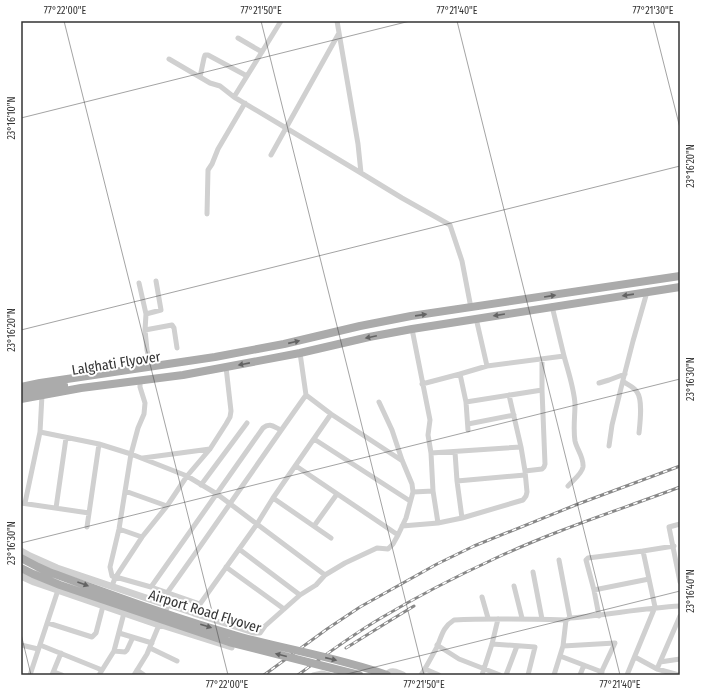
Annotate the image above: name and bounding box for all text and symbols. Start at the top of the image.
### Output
text: 77°22'00"E [44,5,87,17]
text: 77°21'50"E [240,5,282,17]
text: 77°21'40"E [436,5,478,17]
text: 77°21'30"E [632,5,674,17]
text: 23°16'10"N [6,96,18,140]
text: 23°16'20"N [685,144,697,188]
one-way arrow [622,292,634,298]
one-way arrow [544,293,556,299]
text: 23°16'20"N [6,308,18,352]
one-way arrow [415,312,427,318]
one-way arrow [493,312,505,318]
one-way arrow [365,334,377,340]
one-way arrow [288,339,300,345]
street label: Lalghati Flyover [70,348,162,379]
text: 23°16'30"N [685,357,697,401]
one-way arrow [238,361,250,367]
text: 23°16'30"N [6,521,18,565]
text: 23°16'40"N [685,569,697,613]
one-way arrow [77,582,89,588]
street label: Airport Road Flyover [147,586,263,637]
one-way arrow [200,623,212,629]
one-way arrow [275,651,287,657]
one-way arrow [325,657,337,663]
text: 77°22'00"E [206,679,249,691]
text: 77°21'50"E [403,679,445,691]
text: 77°21'40"E [599,679,641,691]

